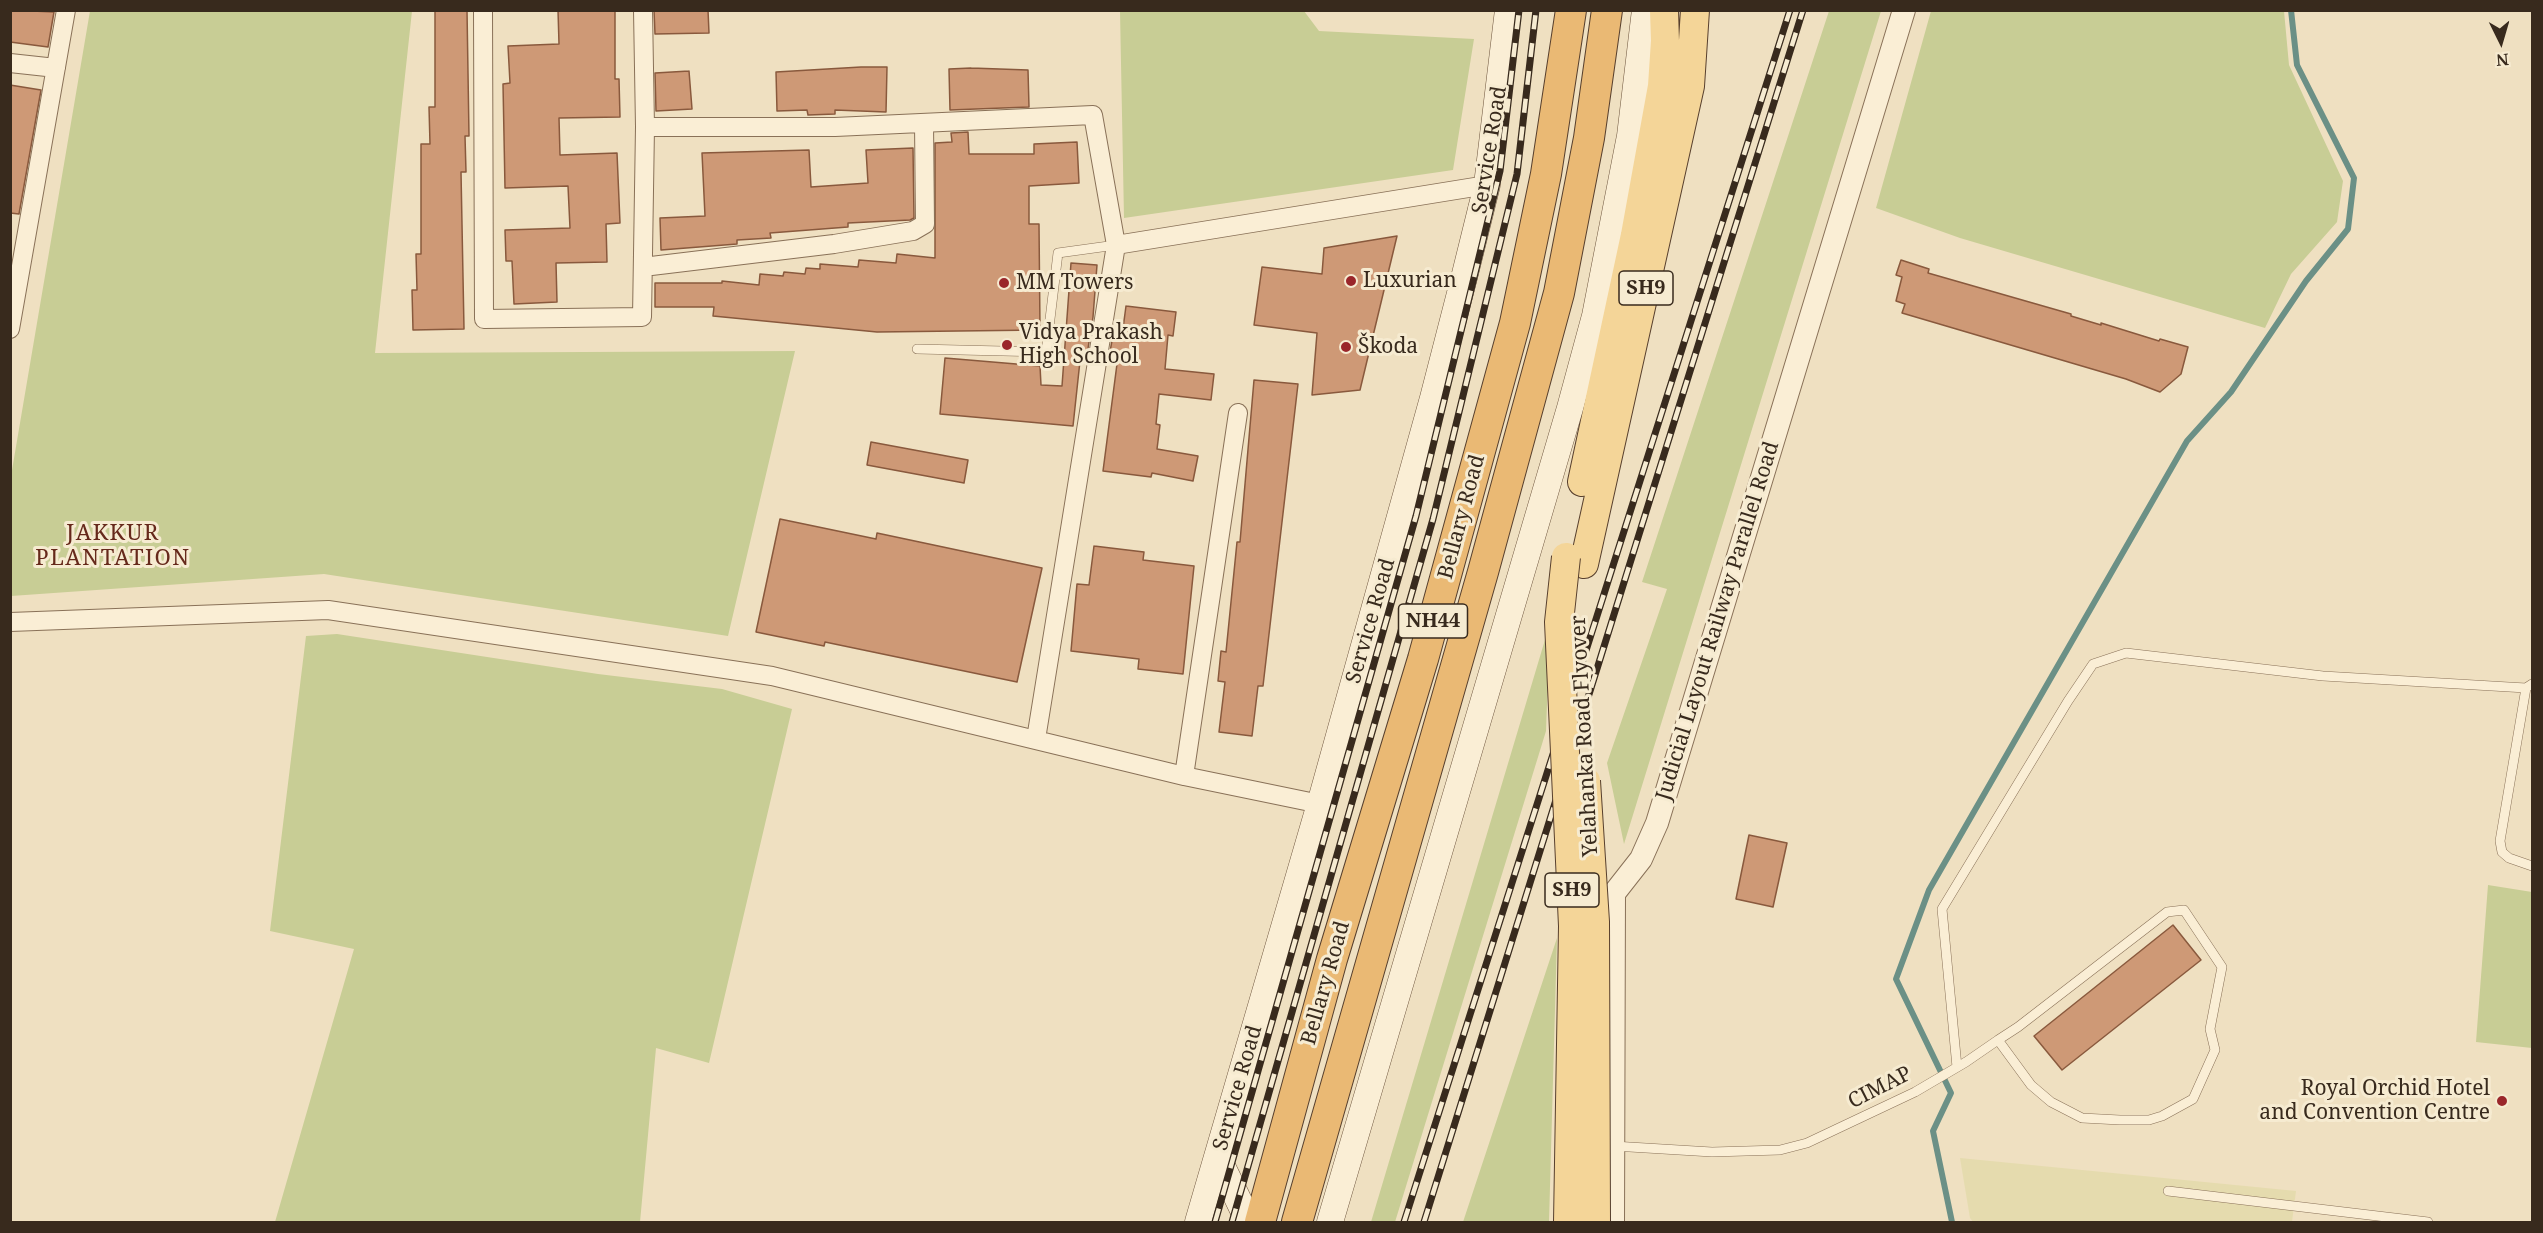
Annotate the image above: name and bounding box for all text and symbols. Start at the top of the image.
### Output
north arrow [2471,12,2531,72]
text: N [2495,48,2510,71]
street label: Service Road [1467,84,1513,216]
place label: Luxurian [1363,268,1457,294]
place label: MM Towers [1016,270,1133,296]
road number: SH9 [1619,271,1673,305]
marker: Luxurian [1344,274,1358,288]
marker: MM Towers [997,276,1011,290]
place label: Vidya Prakash High School [1019,320,1163,370]
place label: Škoda [1358,334,1418,360]
marker: Vidya Prakash High School [1000,338,1014,352]
marker: Škoda [1339,340,1353,354]
street label: Judicial Layout Railway Parallel Road [1651,438,1785,804]
street label: Bellary Road [1433,452,1491,582]
district label: JAKKUR PLANTATION [35,521,191,572]
street label: Service Road [1341,555,1401,687]
road number: NH44 [1398,604,1468,638]
street label: Yelahanka Road Flyover [1566,615,1604,857]
road number: SH9 [1545,873,1599,907]
street label: Bellary Road [1296,918,1356,1048]
street label: Service Road [1208,1022,1268,1154]
street label: CIMAP [1844,1061,1916,1115]
place label: Royal Orchid Hotel and Convention Centre [2259,1076,2490,1126]
marker: Royal Orchid Hotel and Convention Centre [2495,1094,2509,1108]

